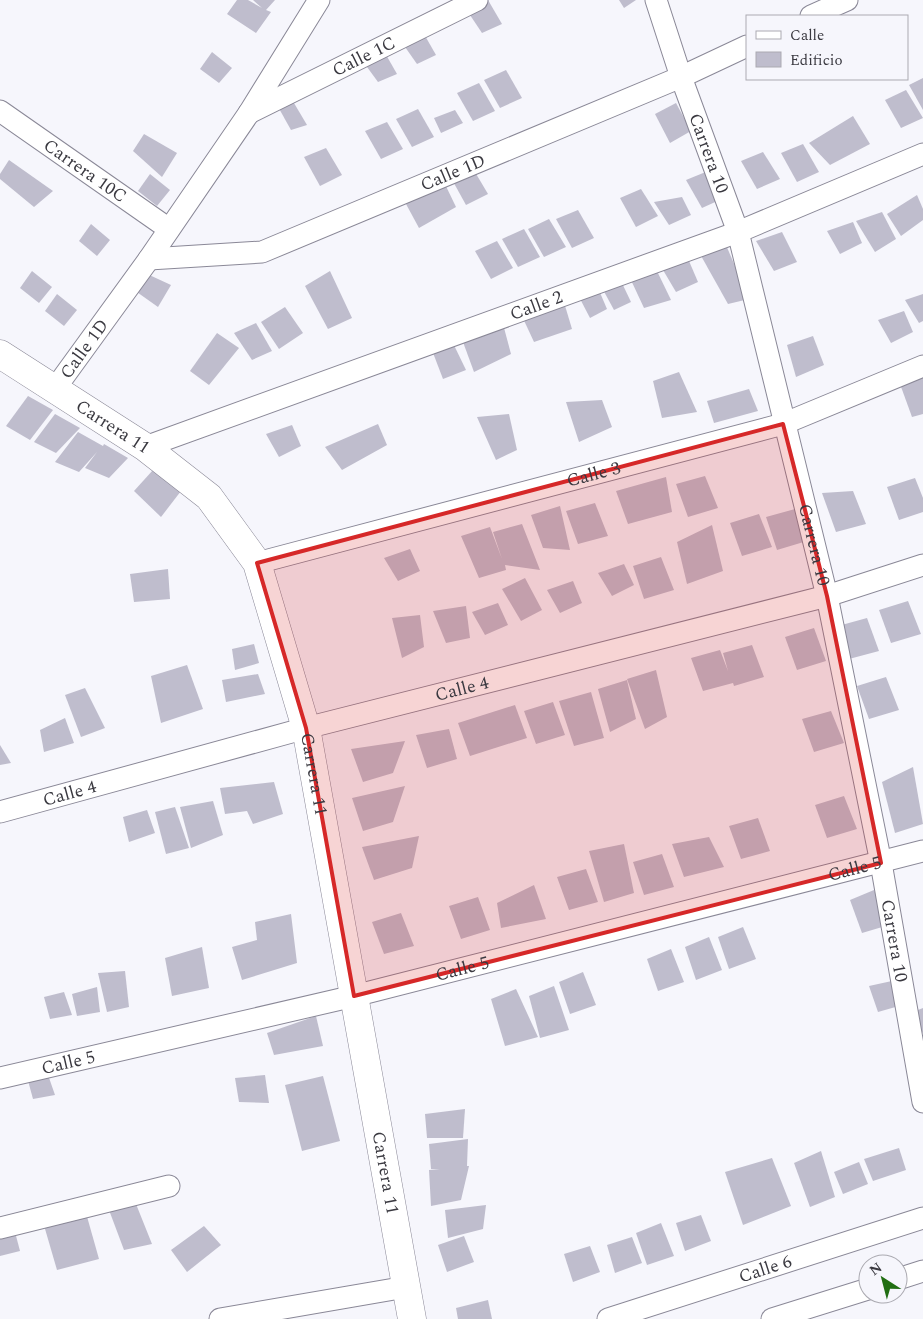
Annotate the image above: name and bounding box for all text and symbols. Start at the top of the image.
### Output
legend [746,15,908,80]
text: Calle [790,24,824,47]
street label: Calle 1C [328,29,400,84]
text: Edificio [790,49,843,72]
street label: Carrera 10 [681,109,736,197]
street label: Carrera 10C [38,132,132,210]
street label: Calle 1D [416,147,490,198]
street label: Calle 2 [506,284,567,328]
street label: Calle 1D [53,313,115,385]
street label: Carrera 11 [70,393,155,461]
street label: Calle 3 [564,455,623,495]
street label: Carrera 10 [791,501,837,589]
street label: Calle 4 [432,669,492,709]
street label: Carrera 11 [293,731,334,818]
street label: Calle 4 [40,773,99,814]
street label: Calle 5 [825,849,885,889]
street label: Carrera 10 [874,897,915,984]
street label: Calle 5 [433,949,492,989]
street label: Calle 5 [39,1043,98,1082]
street label: Carrera 11 [365,1129,406,1216]
street label: Calle 6 [735,1248,795,1290]
north arrow [858,1254,908,1304]
text: N [865,1257,886,1281]

